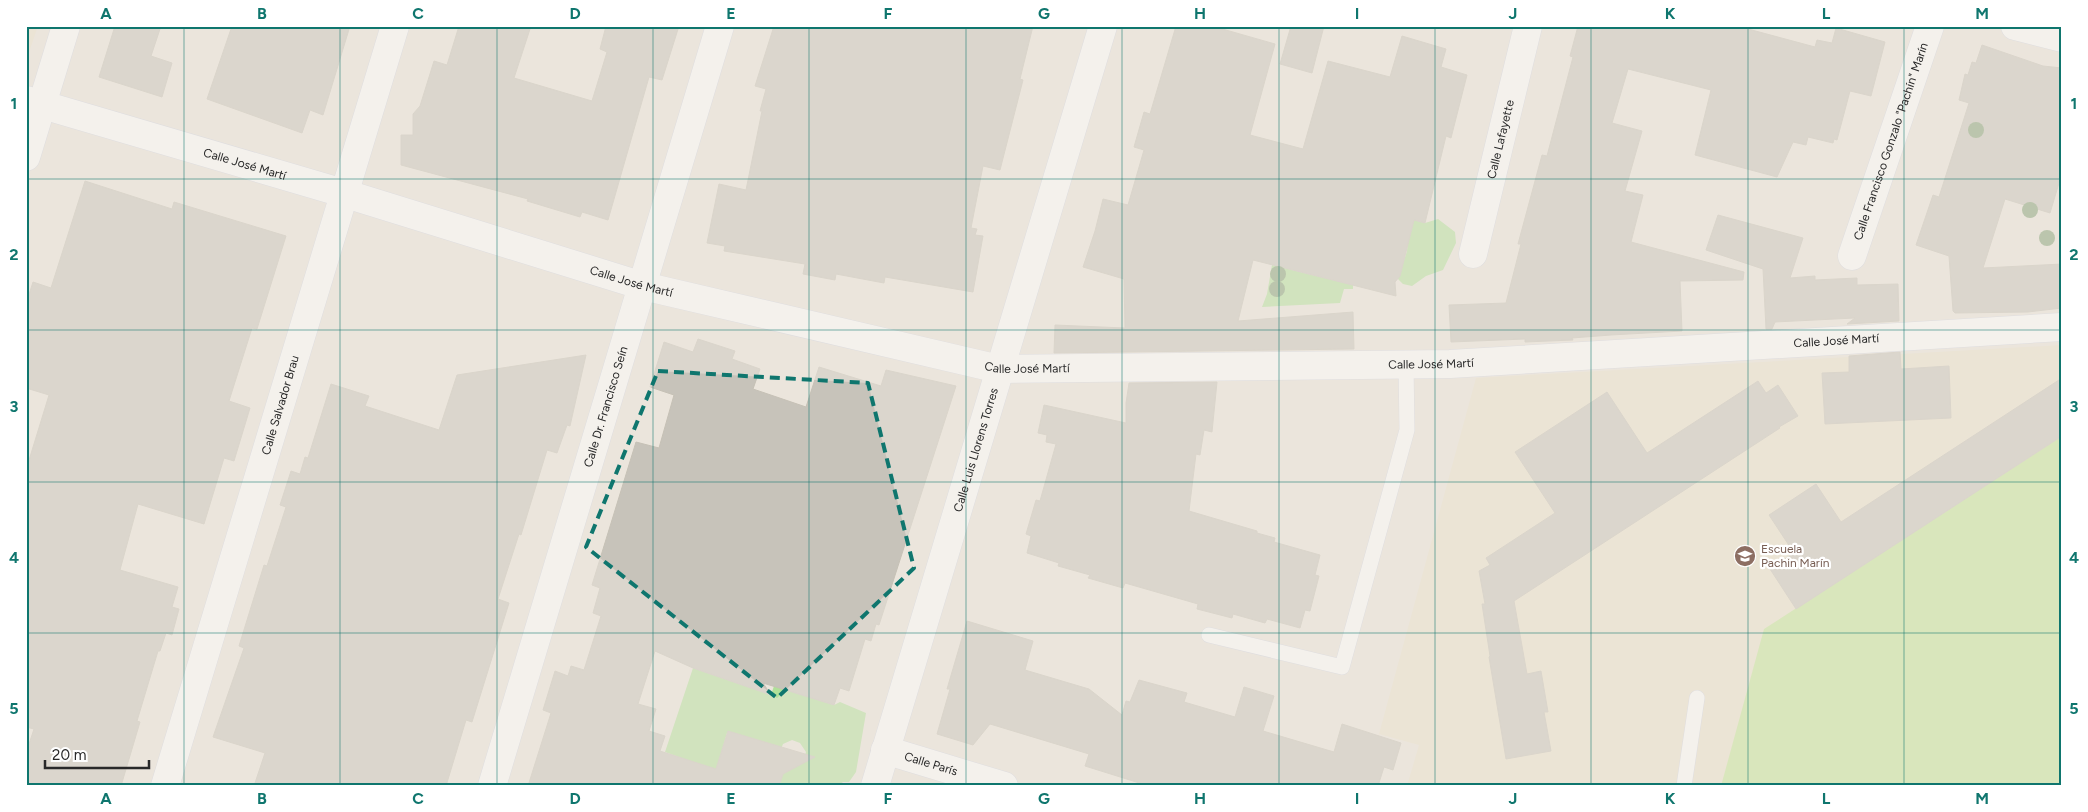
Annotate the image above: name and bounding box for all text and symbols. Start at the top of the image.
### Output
text: A [100,4,112,23]
text: B [257,4,267,23]
text: C [412,4,424,23]
text: D [569,4,581,23]
text: E [726,4,736,23]
text: F [884,4,893,23]
text: G [1038,4,1050,23]
text: H [1194,4,1206,23]
text: I [1355,4,1359,23]
text: J [1509,4,1517,23]
text: K [1665,4,1676,23]
text: L [1822,4,1831,23]
text: M [1975,4,1989,23]
street label: Calle Francisco Gonzalo "Pachín" Marín [1851,40,1931,242]
text: 1 [11,94,17,113]
text: 1 [2071,94,2077,113]
street label: Calle Lafayette [1484,98,1517,180]
street label: Calle José Martí [202,145,289,183]
text: 2 [9,245,19,264]
text: 2 [2069,245,2079,264]
street label: Calle José Martí [588,263,675,300]
street label: Calle José Martí [1793,331,1881,350]
street label: Calle Dr. Francisco Seín [581,344,631,469]
street label: Calle Salvador Brau [259,354,302,457]
street label: Calle José Martí [1388,356,1475,372]
street label: Calle José Martí [983,359,1071,376]
street label: Calle Luis Llorens Torres [951,386,1001,513]
text: 3 [10,397,19,416]
text: 3 [2070,397,2079,416]
place label: Escuela Pachin Marín [1761,542,1830,570]
school or university icon: Escuela Pachin Marín [1733,544,1757,568]
text: 4 [9,548,19,567]
text: 4 [2069,548,2079,567]
text: 5 [9,699,19,718]
text: 5 [2069,699,2079,718]
scale bar [45,737,149,769]
text: 20 m [52,746,86,764]
street label: Calle París [903,749,960,779]
text: A [100,789,112,808]
text: B [257,789,267,808]
text: C [412,789,424,808]
text: D [569,789,581,808]
text: E [726,789,736,808]
text: F [884,789,893,808]
text: G [1038,789,1050,808]
text: H [1194,789,1206,808]
text: I [1355,789,1359,808]
text: J [1509,789,1517,808]
text: K [1665,789,1676,808]
text: L [1822,789,1831,808]
text: M [1975,789,1989,808]

